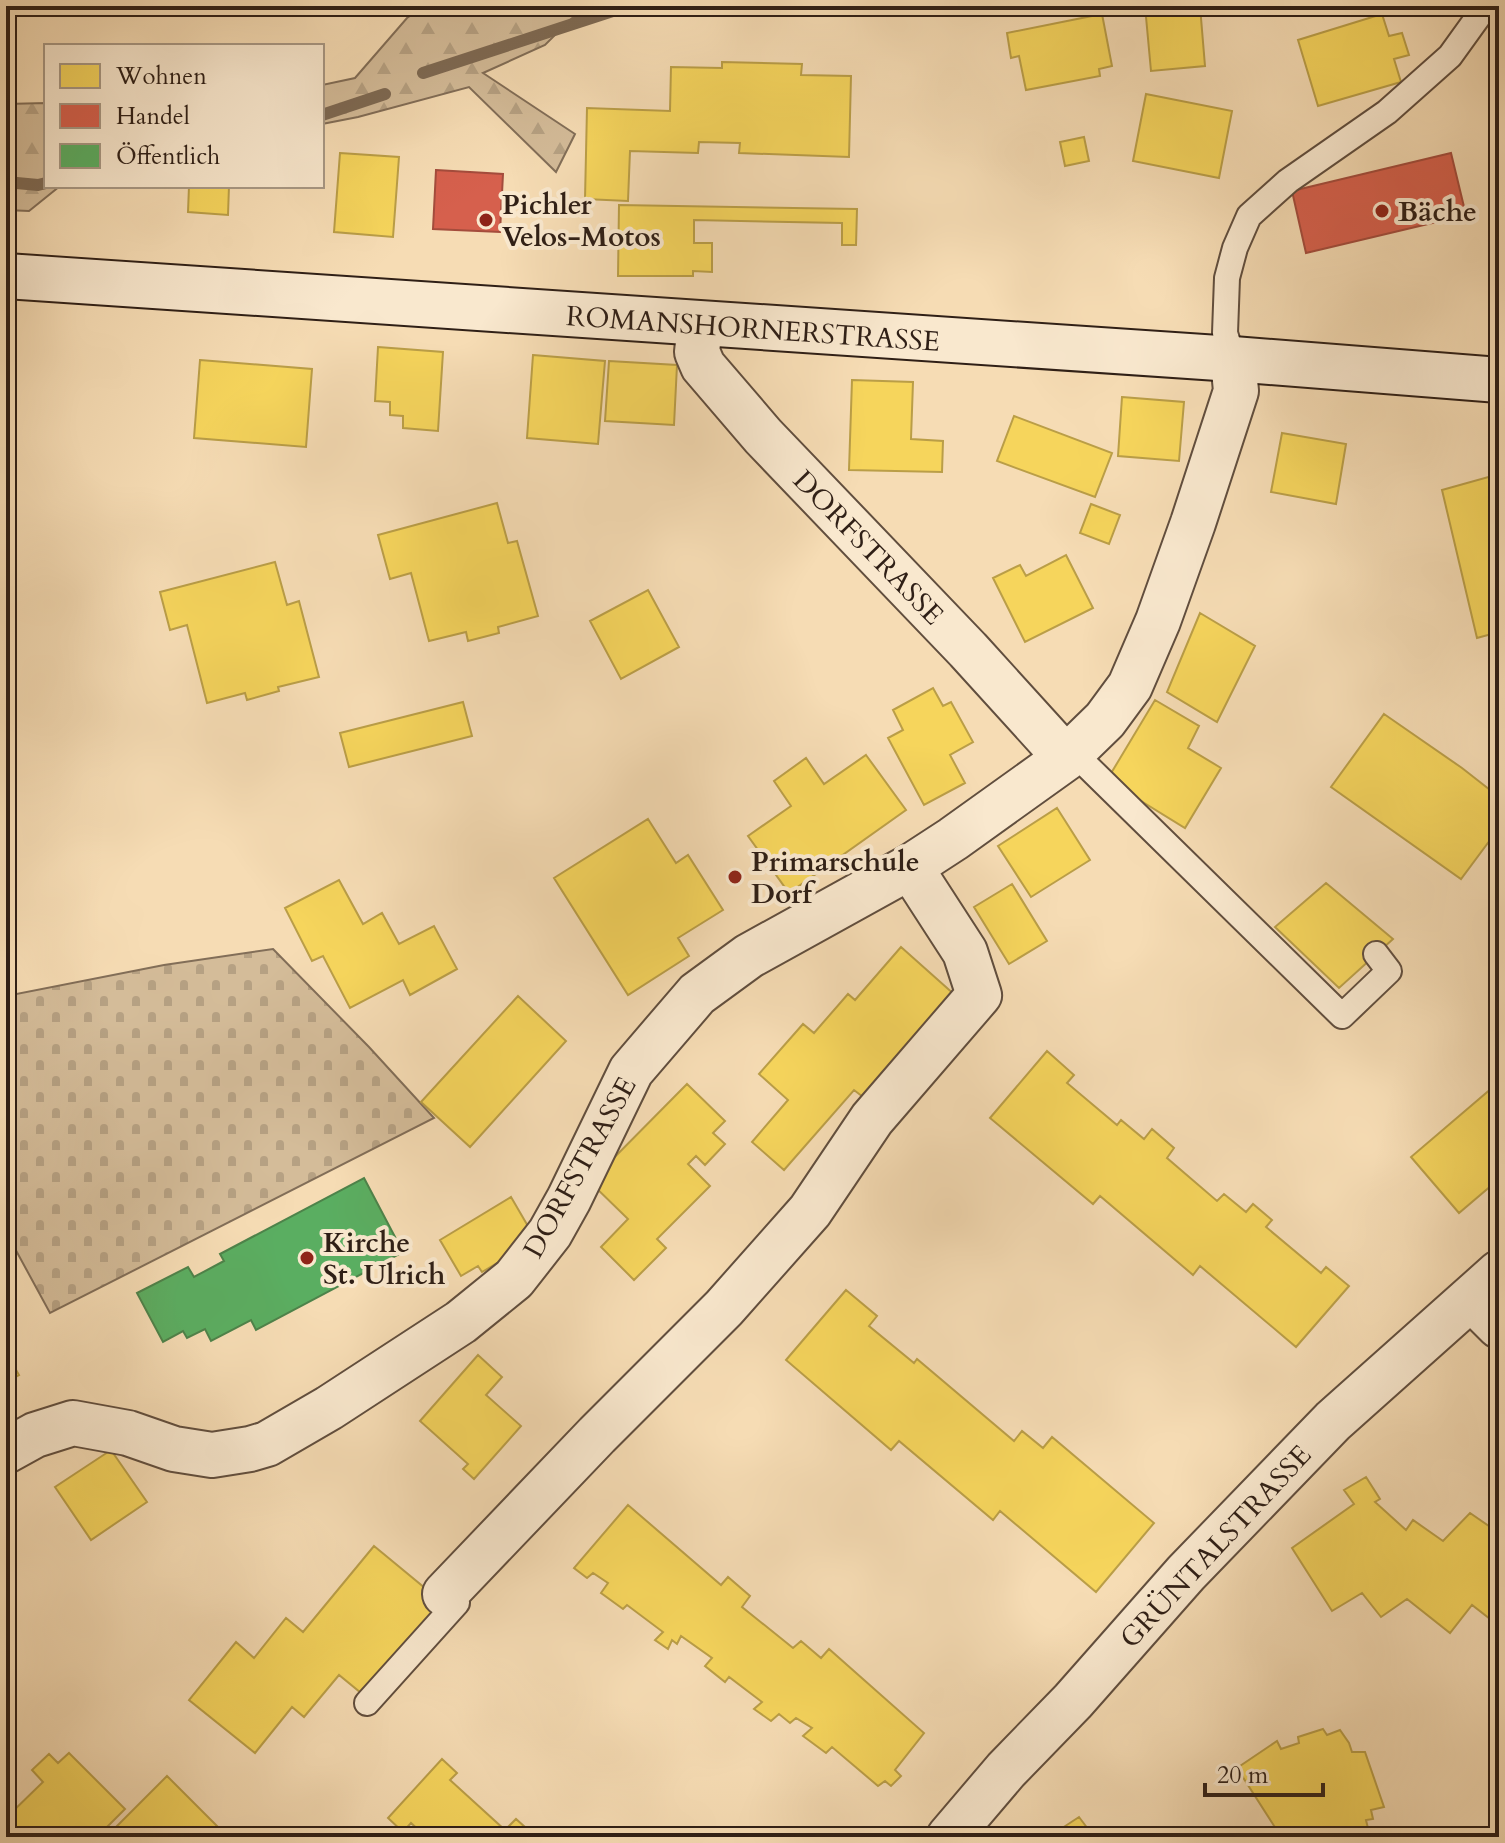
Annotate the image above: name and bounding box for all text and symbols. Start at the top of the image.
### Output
legend [44,44,324,188]
text: Wohnen [115,60,207,93]
text: Handel [116,100,190,133]
text: Öffentlich [116,140,220,173]
place label: Pichler Velos-Motos [502,186,661,256]
place label: Bäche [1398,193,1477,231]
marker: Bäche [1373,202,1391,220]
marker: Pichler Velos-Motos [477,211,495,229]
street label: ROMANSHORNERSTRASSE [565,297,941,361]
street label: DORFSTRASSE [785,462,952,633]
place label: Primarschule Dorf [751,843,920,913]
marker: Primarschule Dorf [726,868,744,886]
street label: DORFSTRASSE [514,1070,645,1265]
place label: Kirche St. Ulrich [323,1224,446,1294]
marker: Kirche St. Ulrich [298,1249,316,1267]
street label: GRÜNTALSTRASSE [1111,1437,1320,1657]
scale bar [1205,1747,1323,1797]
text: 20 m [1217,1759,1269,1792]

